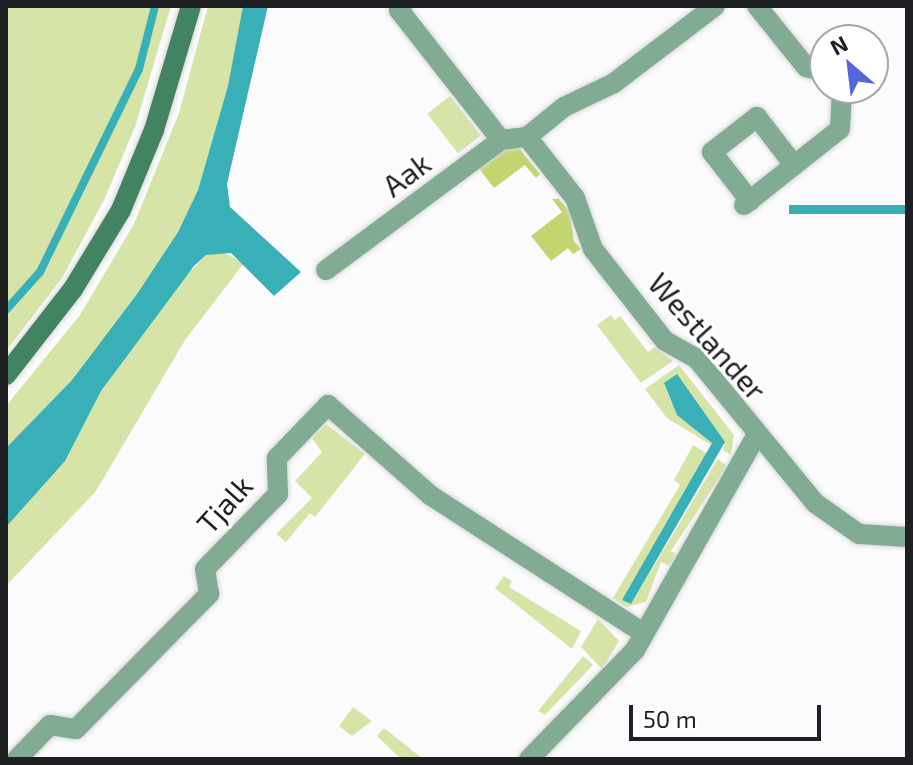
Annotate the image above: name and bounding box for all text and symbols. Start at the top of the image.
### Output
north arrow [809,24,889,104]
text: N [826,29,852,60]
street label: Aak [375,144,437,204]
street label: Westlander [641,265,775,407]
street label: Tjalk [189,468,259,540]
scale bar [633,689,825,739]
text: 50 m [643,704,697,733]

